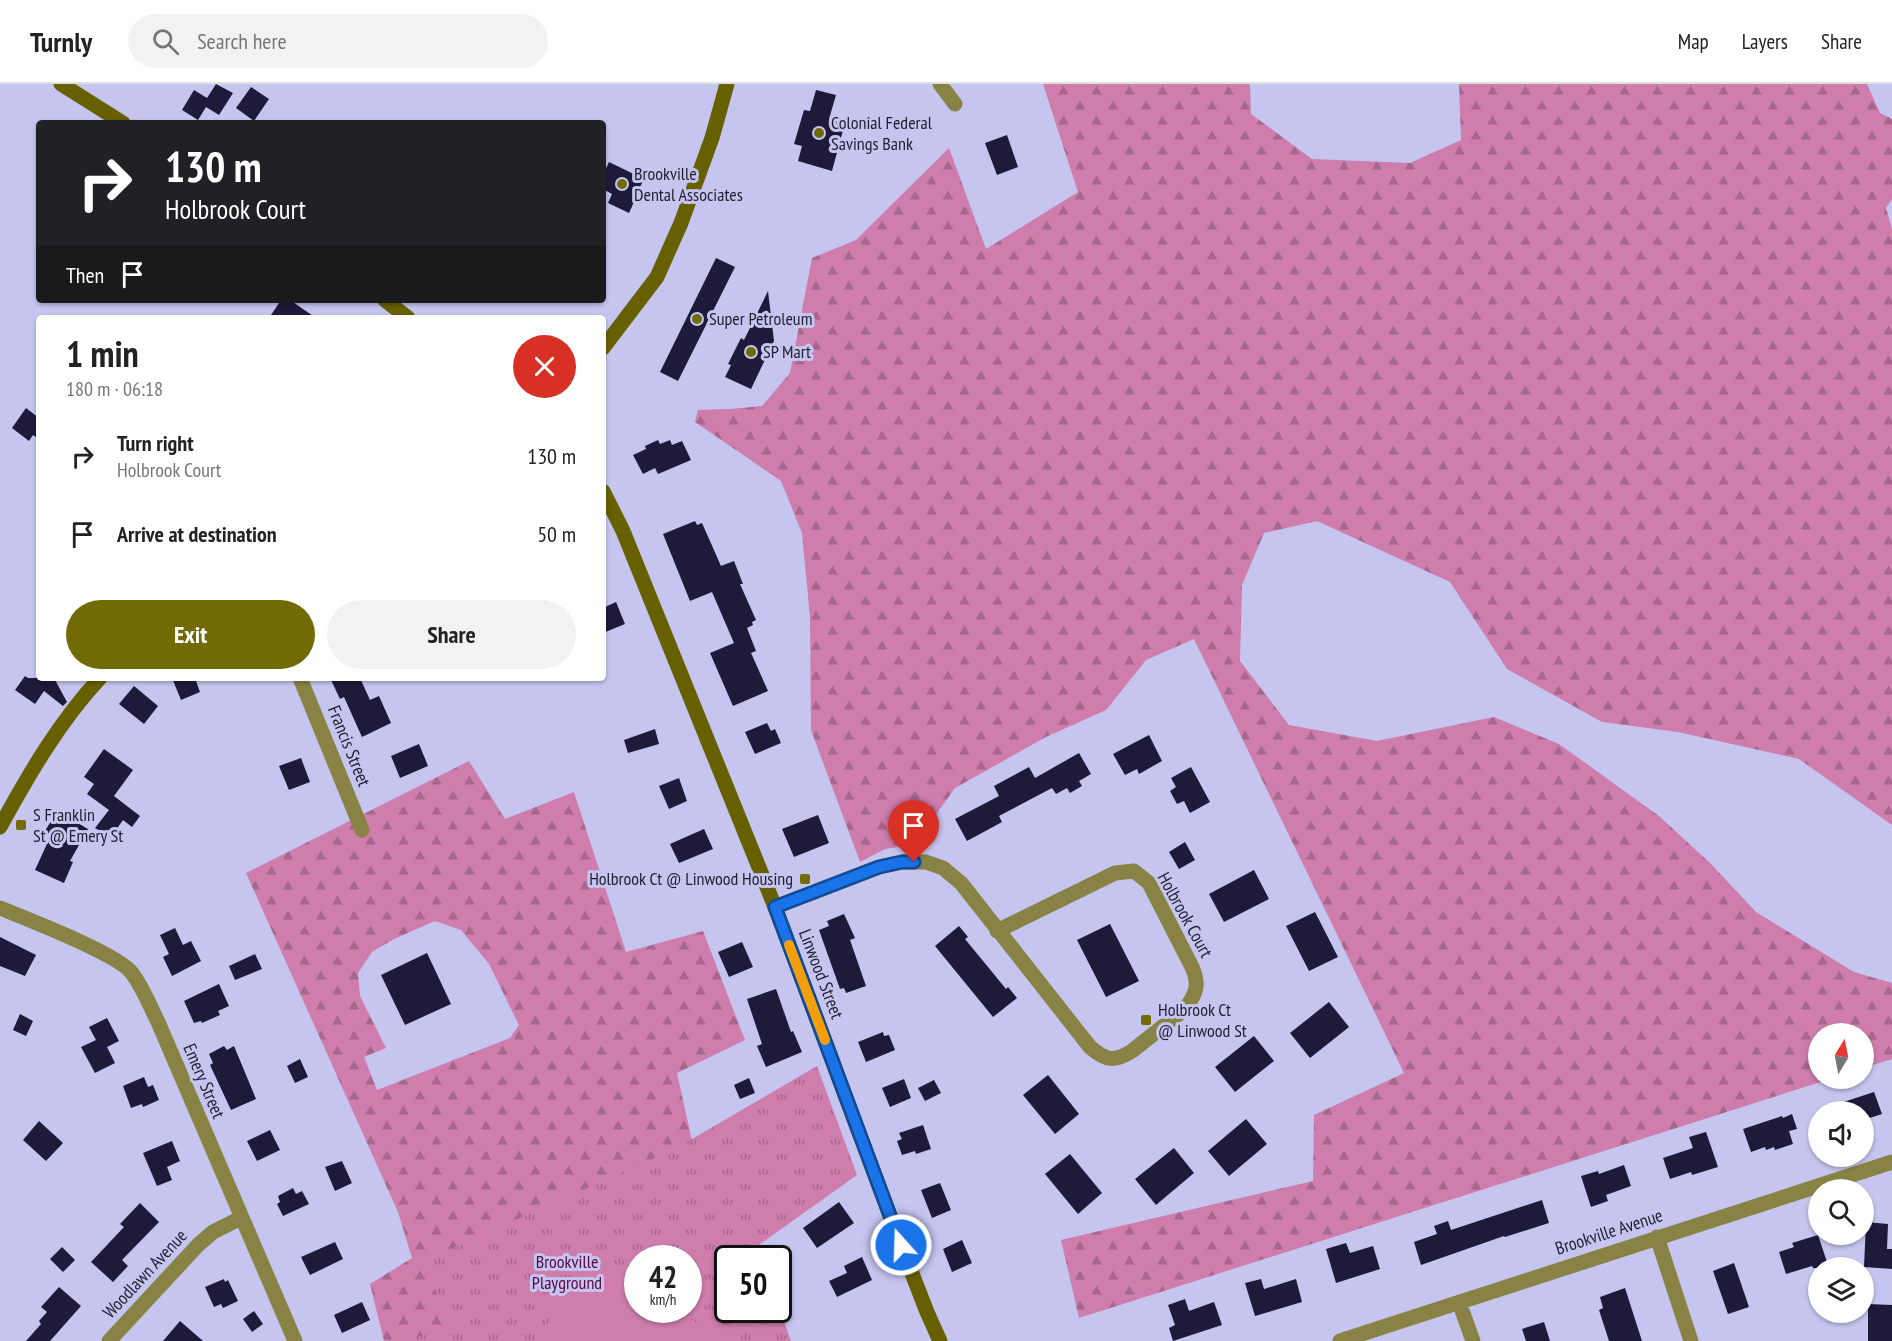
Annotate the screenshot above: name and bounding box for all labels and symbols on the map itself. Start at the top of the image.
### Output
place label: Colonial Federal Savings Bank [831,111,933,155]
marker: Colonial Federal Savings Bank [812,126,826,140]
place label: Brookville Dental Associates [634,162,743,206]
marker: Brookville Dental Associates [615,177,629,191]
place label: Super Petroleum [709,307,812,330]
marker: Super Petroleum [690,312,704,326]
place label: SP Mart [763,340,811,363]
marker: SP Mart [744,345,758,359]
street label: Francis Street [323,702,376,790]
pin [888,800,939,862]
place label: S Franklin St @ Emery St [33,803,123,847]
marker: S Franklin St @ Emery St [14,818,28,832]
place label: Holbrook Ct @ Linwood Housing [589,867,793,890]
street label: Holbrook Court [1153,868,1218,961]
marker: Holbrook Ct @ Linwood Housing [798,872,812,886]
street label: Linwood Street [794,926,849,1022]
place label: Holbrook Ct @ Linwood St [1158,998,1247,1042]
marker: Holbrook Ct @ Linwood St [1139,1013,1153,1027]
north arrow [1808,1023,1874,1089]
street label: Emery Street [178,1040,231,1122]
street label: Brookville Avenue [1552,1203,1665,1260]
position arrow [869,1213,933,1277]
street label: Woodlawn Avenue [97,1224,192,1323]
speed limit sign: 50 [714,1245,792,1323]
park label: Brookville Playground [532,1250,602,1294]

